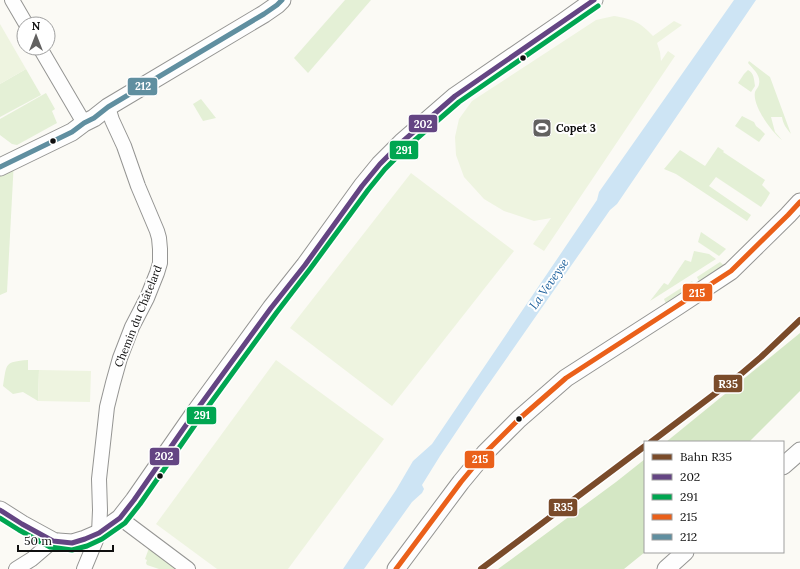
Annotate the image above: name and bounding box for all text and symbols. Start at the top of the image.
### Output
north arrow [16,16,56,56]
text: N [32,19,41,33]
unlabelled marker [518,53,528,63]
line badge: 212 [127,77,158,96]
text: 212 [135,79,151,93]
line badge: 202 [408,114,438,133]
text: 202 [414,117,432,131]
sports icon: Copet 3 [531,117,553,139]
place label: Copet 3 [556,121,596,135]
unlabelled marker [48,136,58,146]
line badge: 291 [389,140,419,160]
text: 291 [396,143,413,157]
water label: La Veveyse [526,255,572,312]
street label: Chemin du Châtelard [111,263,165,369]
line badge: 215 [682,283,713,302]
text: 215 [689,286,705,300]
line badge: R35 [713,374,743,393]
text: R35 [718,377,738,391]
line badge: 291 [186,406,217,425]
text: 291 [194,408,211,422]
unlabelled marker [514,414,524,424]
legend [644,441,784,553]
line badge: 202 [149,447,180,466]
text: 202 [155,449,173,463]
text: Bahn R35 [680,449,732,464]
line badge: 215 [464,450,495,469]
text: 215 [472,452,488,466]
text: 202 [680,469,700,484]
unlabelled marker [155,471,165,481]
text: 291 [680,489,698,504]
line badge: R35 [548,498,578,517]
text: R35 [553,500,573,514]
text: 215 [680,509,697,524]
scale bar [18,527,113,553]
text: 212 [680,529,697,544]
text: 50 m [24,533,52,548]

